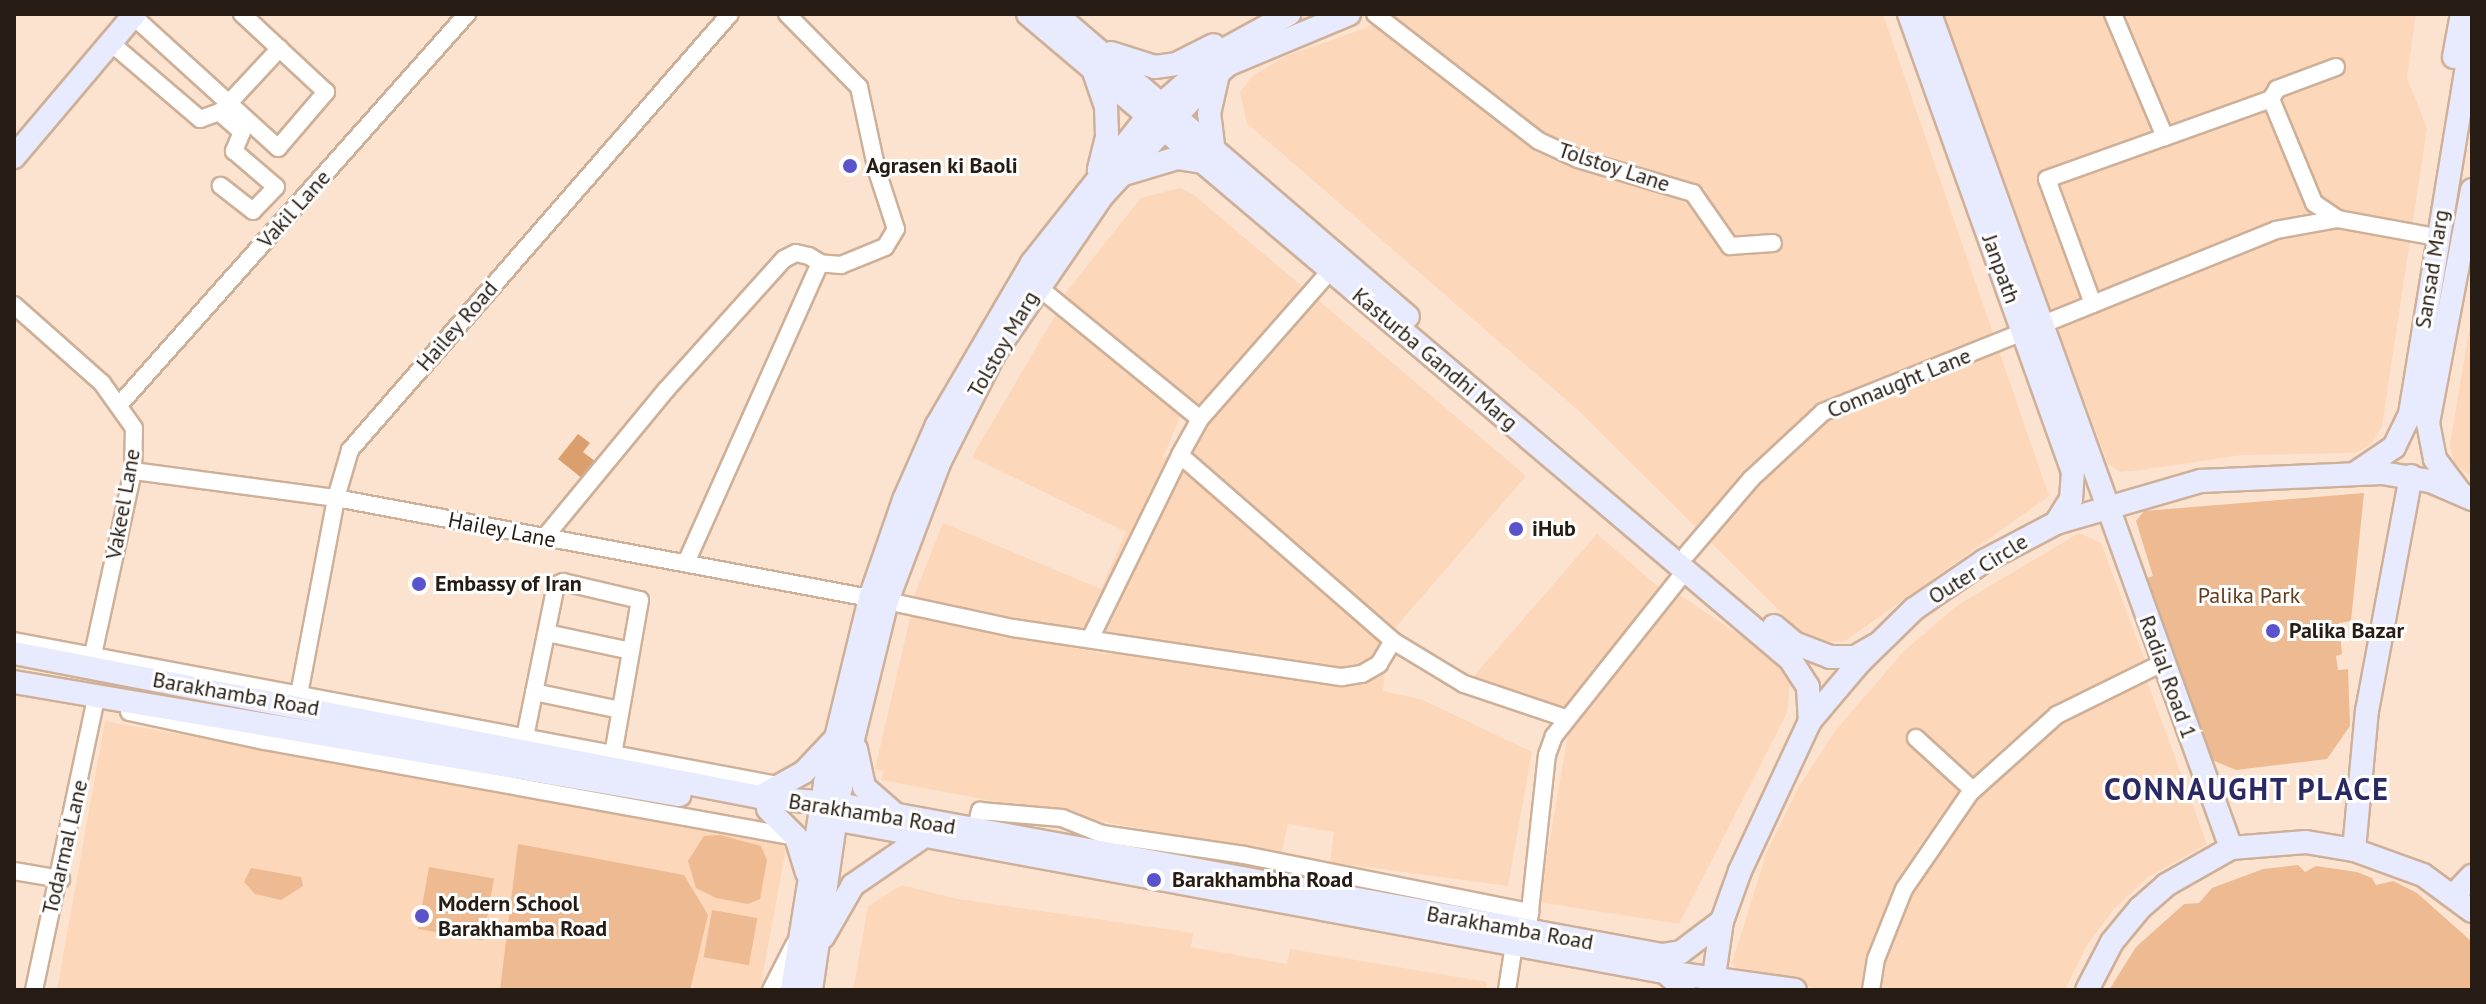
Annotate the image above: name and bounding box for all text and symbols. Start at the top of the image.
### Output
street label: Tolstoy Lane [1554,136,1674,198]
place label: Agrasen ki Baoli [866,153,1018,179]
marker: Agrasen ki Baoli [841,157,859,175]
street label: Vakil Lane [252,164,336,254]
street label: Sansad Marg [2410,208,2454,330]
street label: Janpath [1976,231,2026,307]
street label: Hailey Road [410,275,504,377]
street label: Kasturba Gandhi Marg [1347,282,1523,436]
street label: Tolstoy Marg [962,286,1044,402]
street label: Connaught Lane [1823,342,1975,424]
street label: Vakeel Lane [100,447,146,561]
street label: Hailey Lane [446,507,558,553]
place label: iHub [1532,516,1576,542]
marker: iHub [1507,520,1525,538]
street label: Outer Circle [1923,528,2033,610]
place label: Embassy of Iran [435,571,583,597]
marker: Embassy of Iran [410,575,428,593]
park label: Palika Park [2198,583,2300,609]
street label: Radial Road 1 [2134,612,2202,742]
place label: Palika Bazar [2289,618,2404,644]
marker: Palika Bazar [2264,622,2282,640]
street label: Barakhamba Road [151,666,321,722]
district label: CONNAUGHT PLACE [2103,771,2391,807]
street label: Todarmal Lane [37,777,93,917]
street label: Barakhamba Road [787,788,957,840]
place label: Barakhambha Road [1172,867,1353,893]
marker: Barakhambha Road [1143,869,1165,891]
place label: Modern School Barakhamba Road [438,890,607,942]
street label: Barakhamba Road [1425,900,1595,956]
marker: Modern School Barakhamba Road [413,907,431,925]

